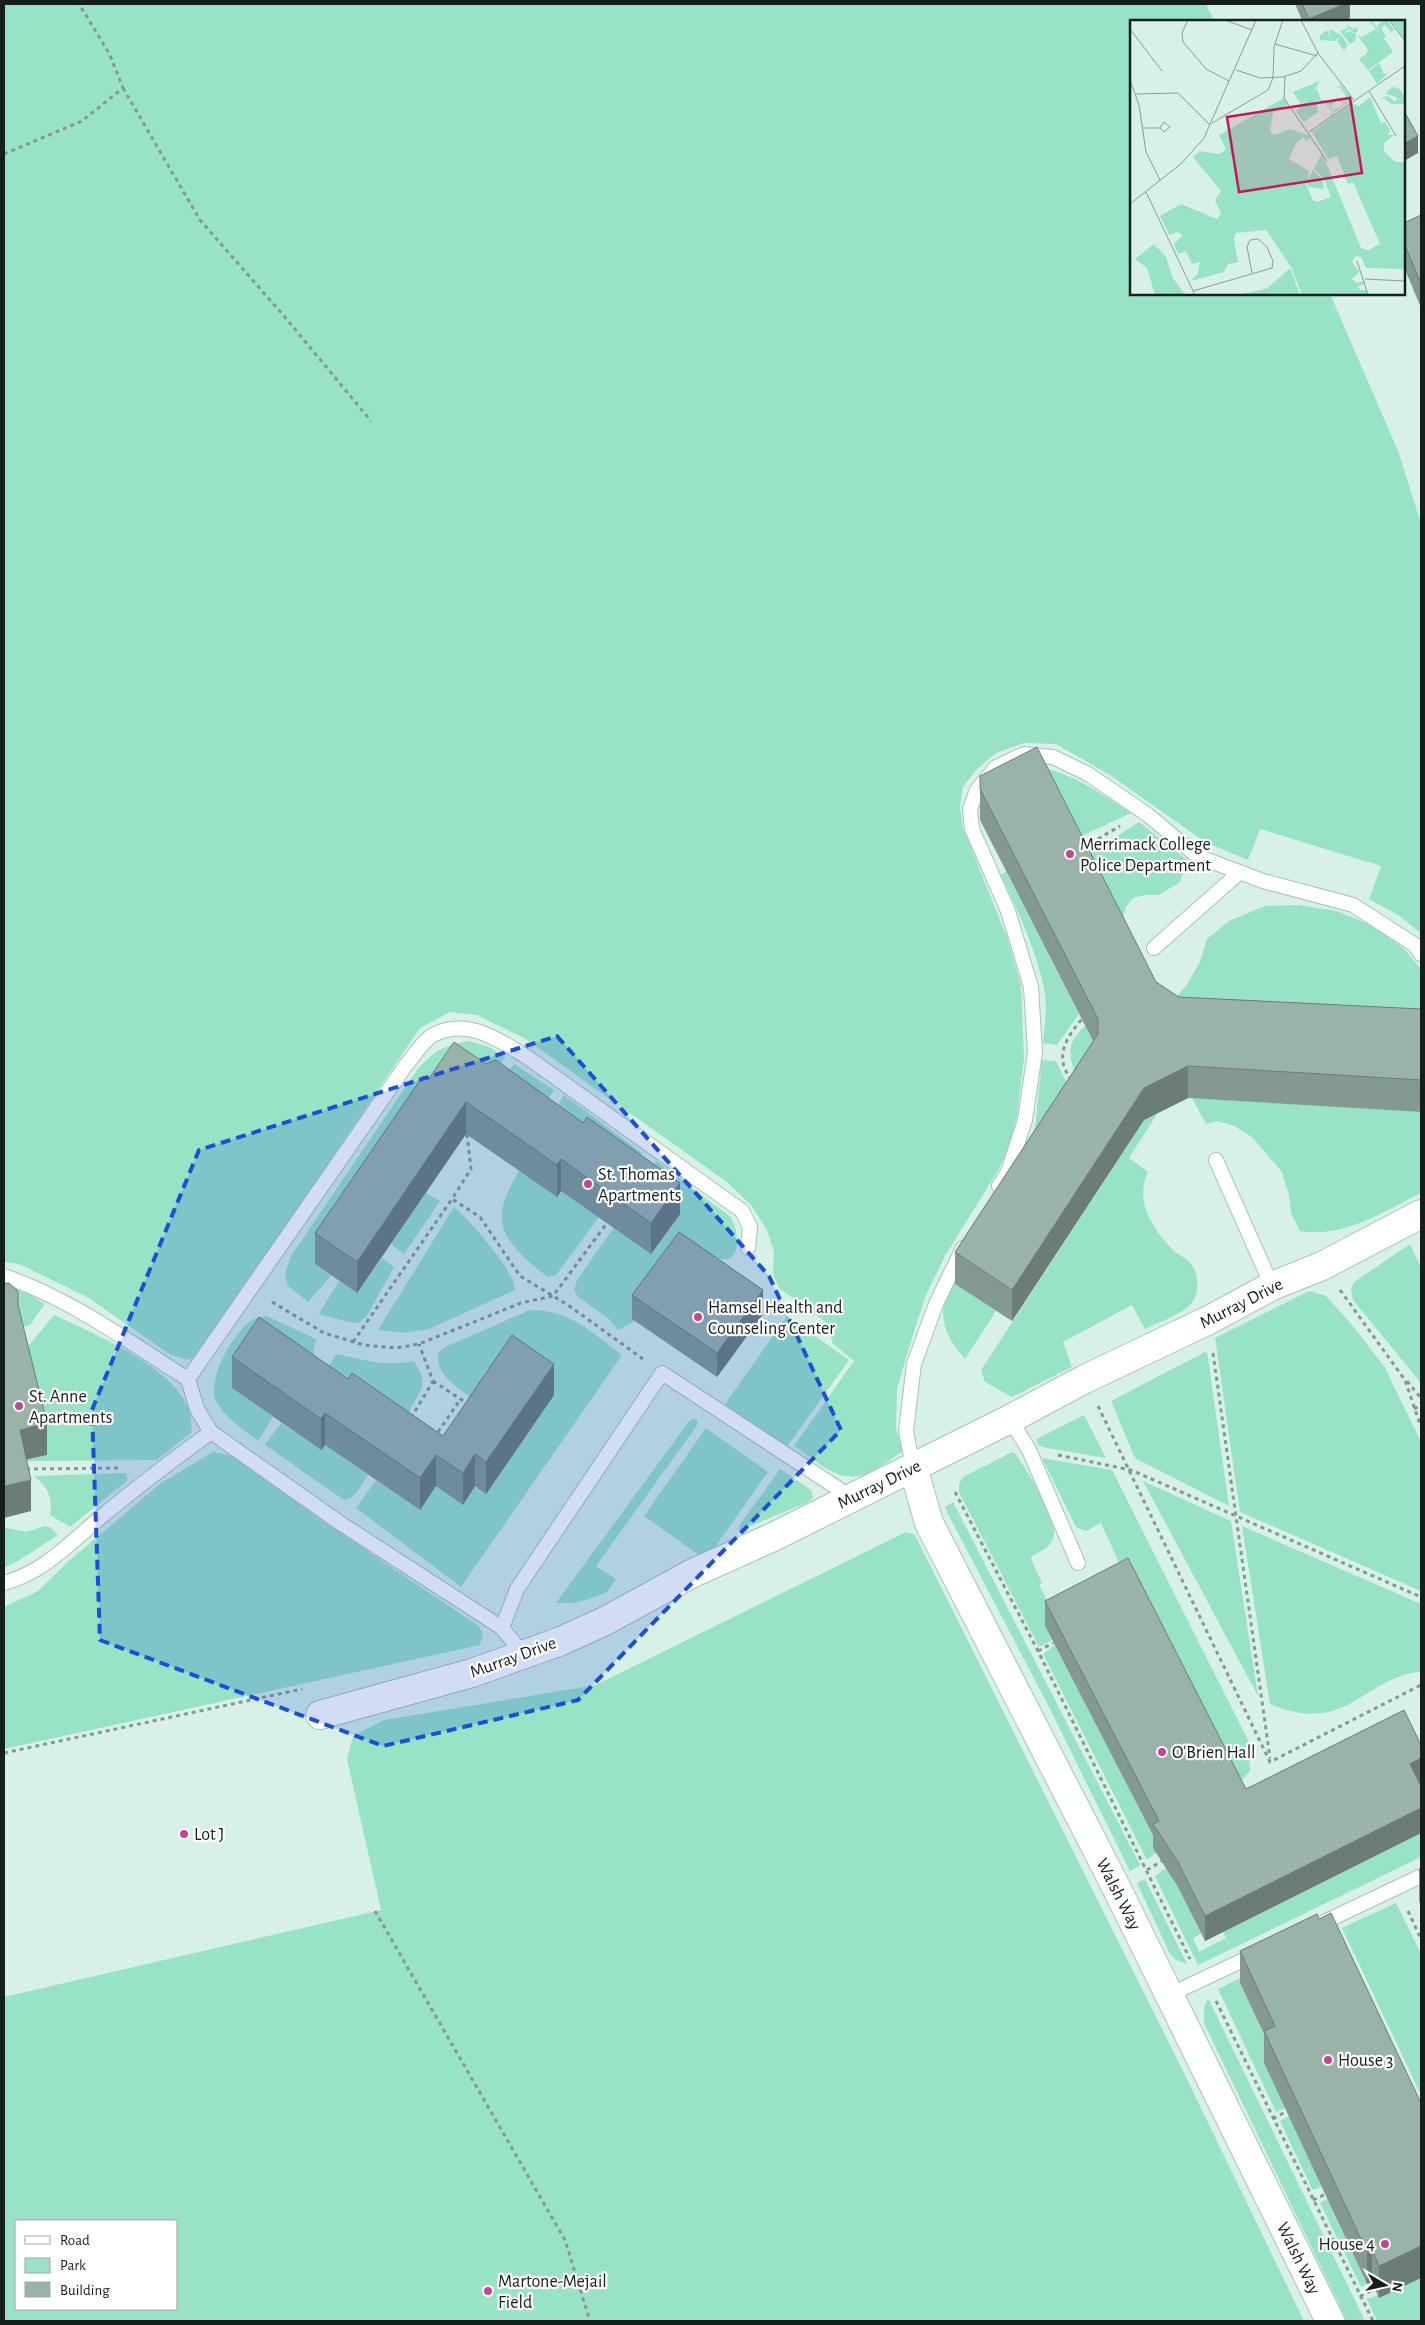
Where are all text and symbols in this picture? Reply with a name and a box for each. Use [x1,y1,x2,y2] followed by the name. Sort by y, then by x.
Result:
[1130,20,1405,295] inset map
[1080,836,1211,875] place label: Merrimack College Police Department
[1064,848,1076,860] marker: Merrimack College Police Department
[598,1166,681,1205] place label: St. Thomas Apartments
[582,1178,594,1190] marker: St. Thomas Apartments
[1197,1275,1286,1332] street label: Murray Drive
[708,1299,843,1338] place label: Hamsel Health and Counseling Center
[692,1311,704,1323] marker: Hamsel Health and Counseling Center
[29,1388,112,1427] place label: St. Anne Apartments
[13,1400,25,1412] marker: St. Anne Apartments
[835,1457,924,1513] street label: Murray Drive
[468,1634,559,1682] street label: Murray Drive
[1172,1744,1256,1762] place label: O'Brien Hall
[1156,1746,1168,1758] marker: O'Brien Hall
[194,1826,224,1844] place label: Lot J
[178,1828,190,1840] marker: Lot J
[1092,1856,1144,1933] street label: Walsh Way
[1338,2052,1393,2070] place label: House 3
[1322,2054,1334,2066] marker: House 3
[15,2220,178,2310] legend
[1273,2220,1323,2298] street label: Walsh Way
[60,2233,90,2248] text: Road
[1318,2236,1375,2254] place label: House 4
[1379,2238,1391,2250] marker: House 4
[60,2258,86,2273] text: Park
[1360,2260,1410,2310] north arrow
[498,2273,607,2312] place label: Martone-Mejail Field
[1389,2281,1405,2293] text: N
[60,2283,110,2298] text: Building
[482,2285,494,2297] marker: Martone-Mejail Field

